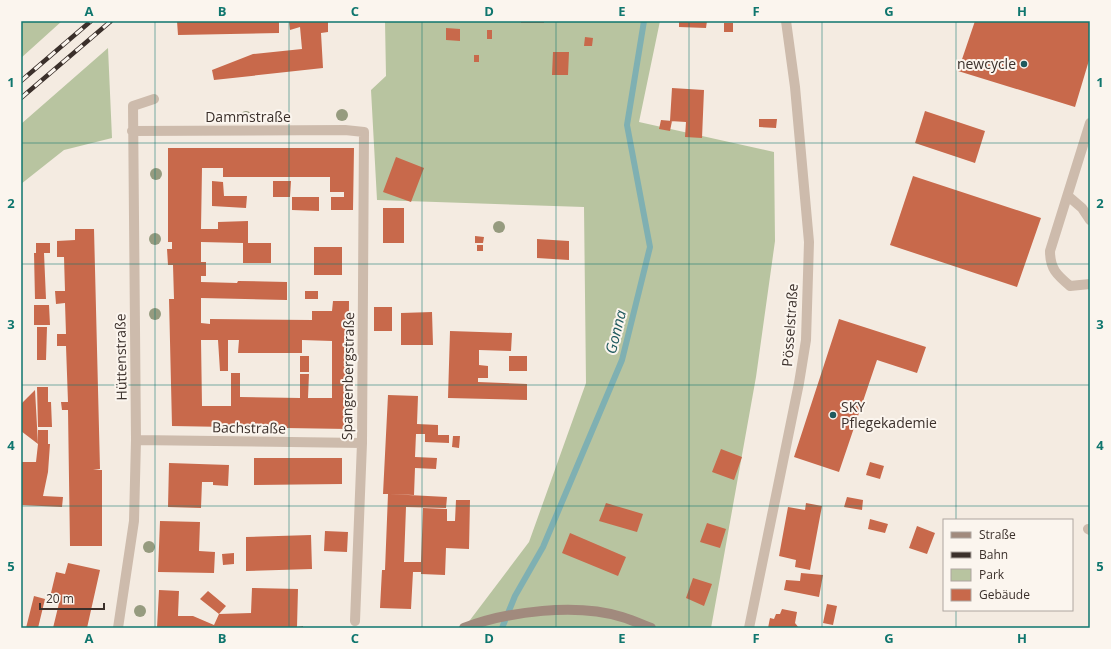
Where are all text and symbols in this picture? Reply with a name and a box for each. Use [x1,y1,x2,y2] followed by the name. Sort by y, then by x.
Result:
[85,2,94,20] text: A
[218,2,227,20] text: B
[351,2,359,20] text: C
[484,2,494,20] text: D
[618,2,626,20] text: E
[752,2,760,20] text: F
[884,2,894,20] text: G
[1017,2,1027,20] text: H
[957,54,1016,73] place label: newcycle
[1019,59,1029,69] marker: newcycle
[7,73,15,91] text: 1
[1096,73,1104,91] text: 1
[205,107,291,126] street label: Dammstraße
[7,194,15,212] text: 2
[1096,194,1104,212] text: 2
[777,283,802,367] street label: Pösselstraße
[600,307,630,356] water label: Gonna
[337,312,358,440] street label: Spangenbergstraße
[110,313,131,401] street label: Hüttenstraße
[7,315,15,333] text: 3
[1096,315,1104,333] text: 3
[841,397,937,432] place label: SKY Pflegekademie
[828,410,838,420] marker: SKY Pflegekademie
[212,417,286,438] street label: Bachstraße
[7,436,15,454] text: 4
[1096,436,1104,454] text: 4
[943,519,1073,611] legend
[979,526,1016,543] text: Straße
[979,546,1008,563] text: Bahn
[7,557,15,575] text: 5
[1096,557,1104,575] text: 5
[979,566,1005,583] text: Park
[40,585,104,611] scale bar
[979,586,1030,603] text: Gebäude
[46,590,74,607] text: 20 m
[85,629,94,647] text: A
[218,629,227,647] text: B
[351,629,359,647] text: C
[484,629,494,647] text: D
[618,629,626,647] text: E
[752,629,760,647] text: F
[884,629,894,647] text: G
[1017,629,1027,647] text: H

